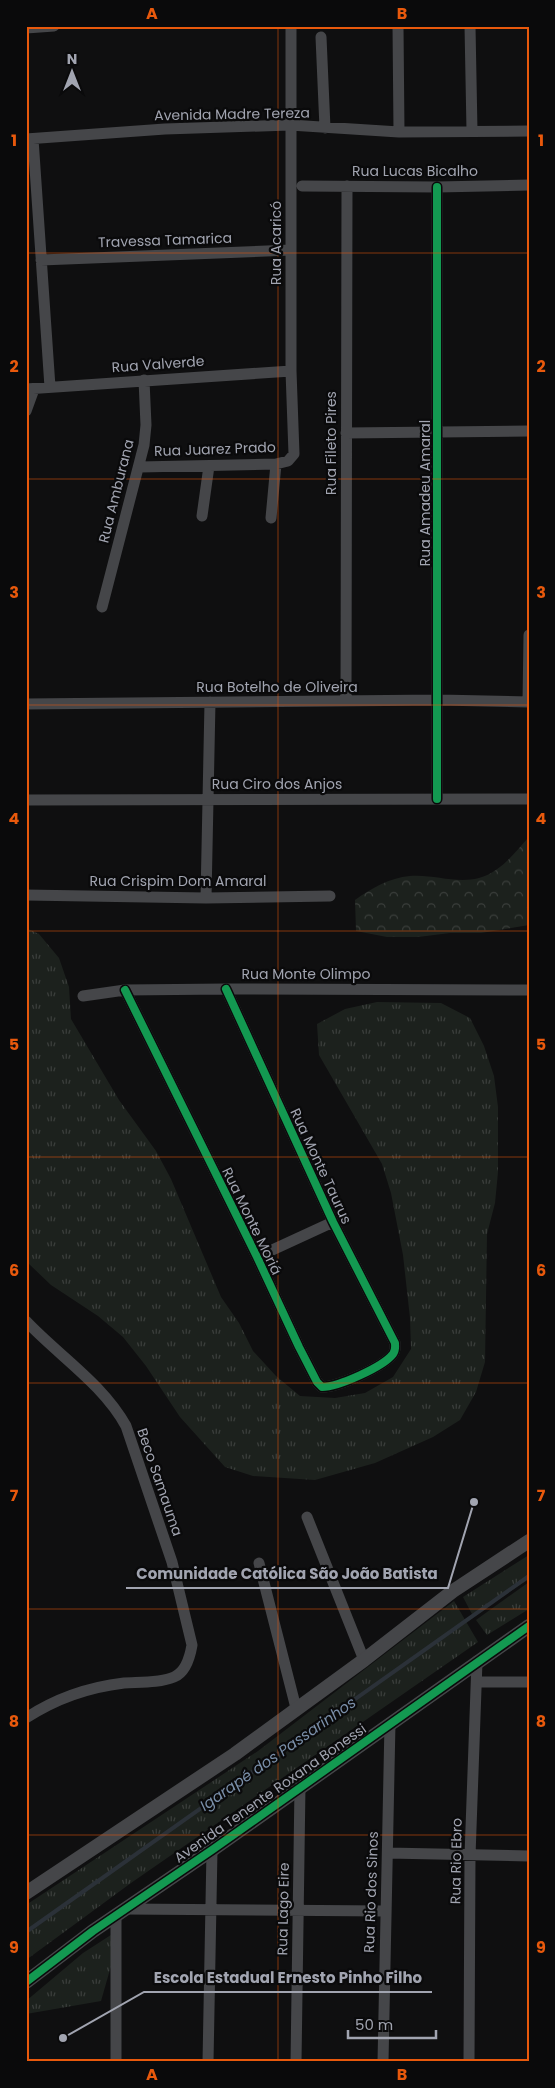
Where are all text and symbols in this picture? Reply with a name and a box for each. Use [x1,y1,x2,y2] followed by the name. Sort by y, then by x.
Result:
[146,2,158,25] text: A
[397,2,407,25] text: B
[48,48,98,98] north arrow
[67,49,77,69] text: N
[154,103,310,125] street label: Avenida Madre Tereza
[11,129,17,152] text: 1
[538,129,544,152] text: 1
[352,161,478,181] street label: Rua Lucas Bicalho
[266,201,286,285] street label: Rua Acaricó
[98,228,232,252] street label: Travessa Tamarica
[111,351,205,377] street label: Rua Valverde
[9,355,19,378] text: 2
[536,355,546,378] text: 2
[321,391,341,495] street label: Rua Fileto Pires
[415,420,435,566] street label: Rua Amadeu Amaral
[93,437,139,545] street label: Rua Amburana
[154,437,276,461] street label: Rua Juarez Prado
[9,581,19,604] text: 3
[536,581,546,604] text: 3
[196,677,358,697] street label: Rua Botelho de Oliveira
[212,774,342,794] street label: Rua Ciro dos Anjos
[9,807,20,830] text: 4
[536,807,547,830] text: 4
[90,871,267,891] street label: Rua Crispim Dom Amaral
[242,964,370,984] street label: Rua Monte Olimpo
[9,1033,19,1056] text: 5
[536,1033,546,1056] text: 5
[285,1105,357,1227] street label: Rua Monte Taurus
[217,1164,287,1278] street label: Rua Monte Moriá
[9,1259,19,1282] text: 6
[536,1259,546,1282] text: 6
[132,1425,188,1539] street label: Beco Samauma
[10,1484,19,1507] text: 7
[537,1484,546,1507] text: 7
[126,1558,448,1588] callout: Comunidade Católica São João Batista
[136,1563,438,1584] text: Comunidade Católica São João Batista
[195,1691,360,1816] water label: Igarapé dos Passarinhos
[9,1710,19,1733] text: 8
[536,1710,546,1733] text: 8
[170,1719,370,1867] street label: Avenida Tenente Roxana Bonessi
[445,1818,467,1904] street label: Rua Rio Ebro
[359,1831,383,1953] street label: Rua Rio dos Sinos
[272,1862,294,1956] street label: Rua Lago Eire
[9,1936,19,1959] text: 9
[536,1936,546,1959] text: 9
[144,1962,432,1992] callout: Escola Estadual Ernesto Pinho Filho
[154,1967,423,1988] text: Escola Estadual Ernesto Pinho Filho
[348,2008,435,2040] scale bar
[355,2014,393,2035] text: 50 m
[146,2063,158,2086] text: A
[397,2063,407,2086] text: B

